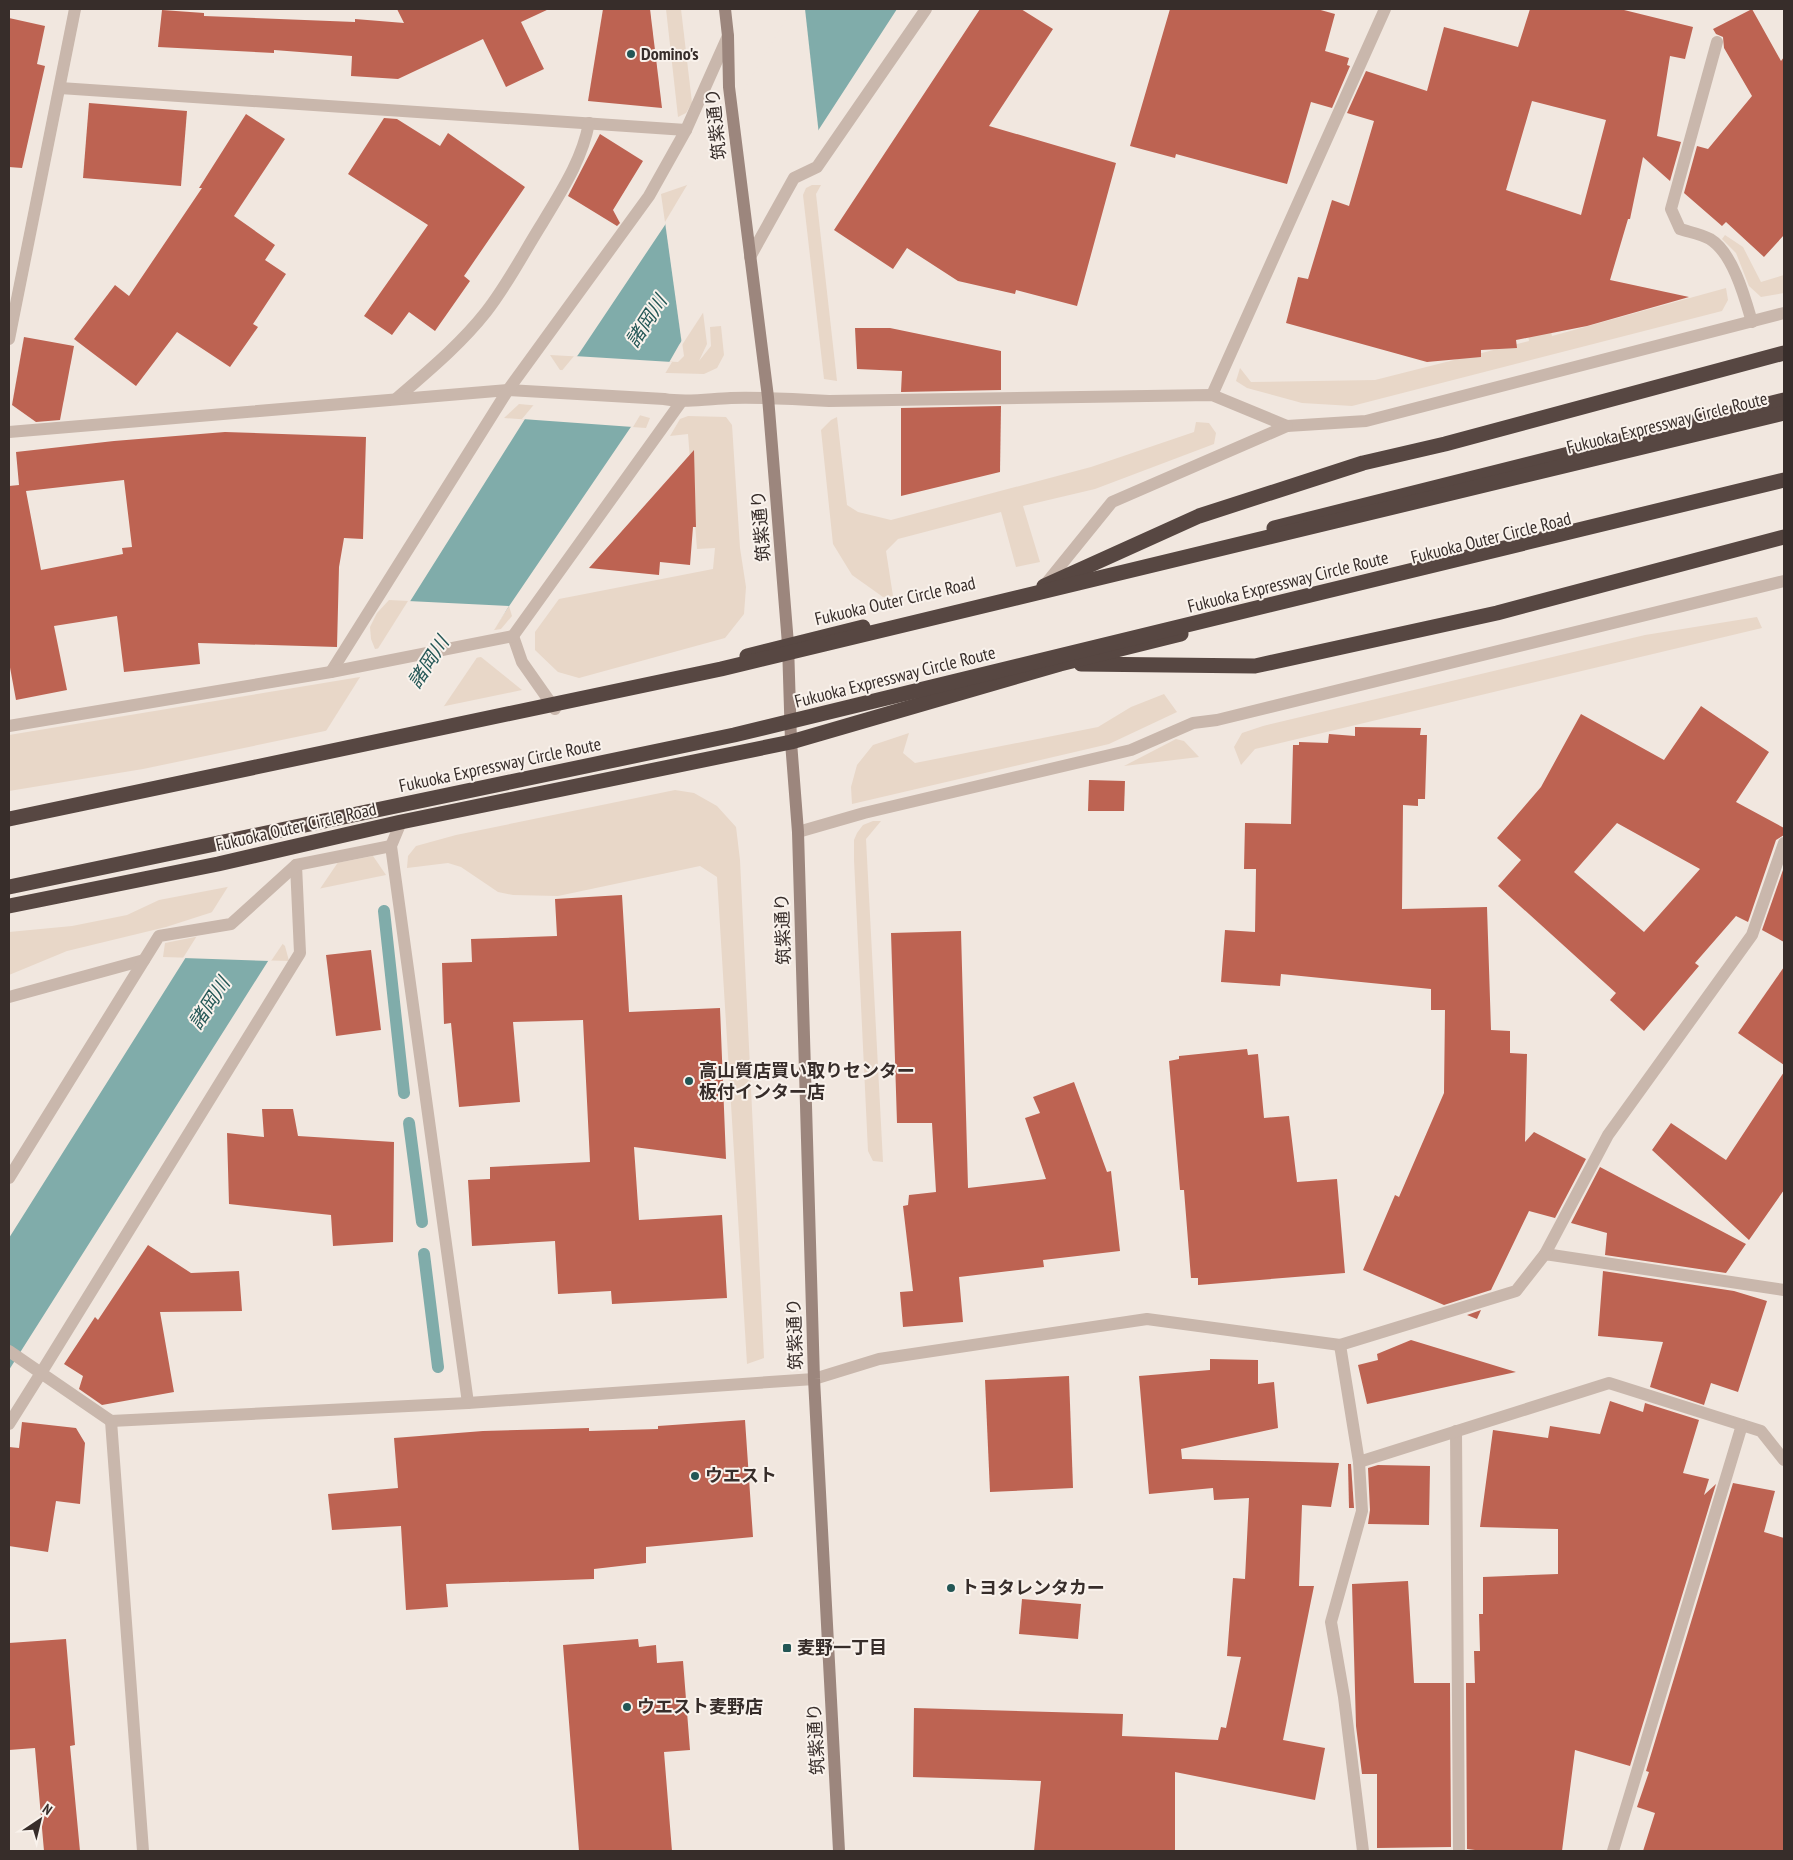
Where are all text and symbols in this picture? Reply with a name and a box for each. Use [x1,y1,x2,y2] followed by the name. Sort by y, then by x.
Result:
[641,42,699,65] place label: Domino's
[625,48,637,60] marker: Domino's
[700,87,731,161] street label: 筑紫通り
[620,289,673,351] water label: 諸岡川
[1564,386,1770,459] street label: Fukuoka Expressway Circle Route
[746,489,775,563] street label: 筑紫通り
[1408,506,1573,569] street label: Fukuoka Outer Circle Road
[1185,545,1391,618] street label: Fukuoka Expressway Circle Route
[812,571,977,630] street label: Fukuoka Outer Circle Road
[402,630,455,692] water label: 諸岡川
[792,640,998,713] street label: Fukuoka Expressway Circle Route
[397,732,603,797] street label: Fukuoka Expressway Circle Route
[213,797,378,856] street label: Fukuoka Outer Circle Road
[770,893,795,965] street label: 筑紫通り
[183,971,236,1033] water label: 諸岡川
[699,1059,915,1103] place label: 高山質店買い取りセンター 板付インター店
[683,1075,695,1087] marker: 高山質店買い取りセンター 板付インター店
[782,1298,807,1370] street label: 筑紫通り
[705,1464,777,1487] place label: ウエスト
[689,1470,701,1482] marker: ウエスト
[961,1576,1105,1599] place label: トヨタレンタカー
[945,1582,957,1594] marker: トヨタレンタカー
[797,1636,887,1659] place label: 麦野一丁目
[781,1642,793,1654] marker: 麦野一丁目
[637,1695,763,1718] place label: ウエスト麦野店
[621,1701,633,1713] marker: ウエスト麦野店
[802,1702,829,1776] street label: 筑紫通り
[15,1795,65,1845] north arrow
[39,1800,56,1819] text: N

